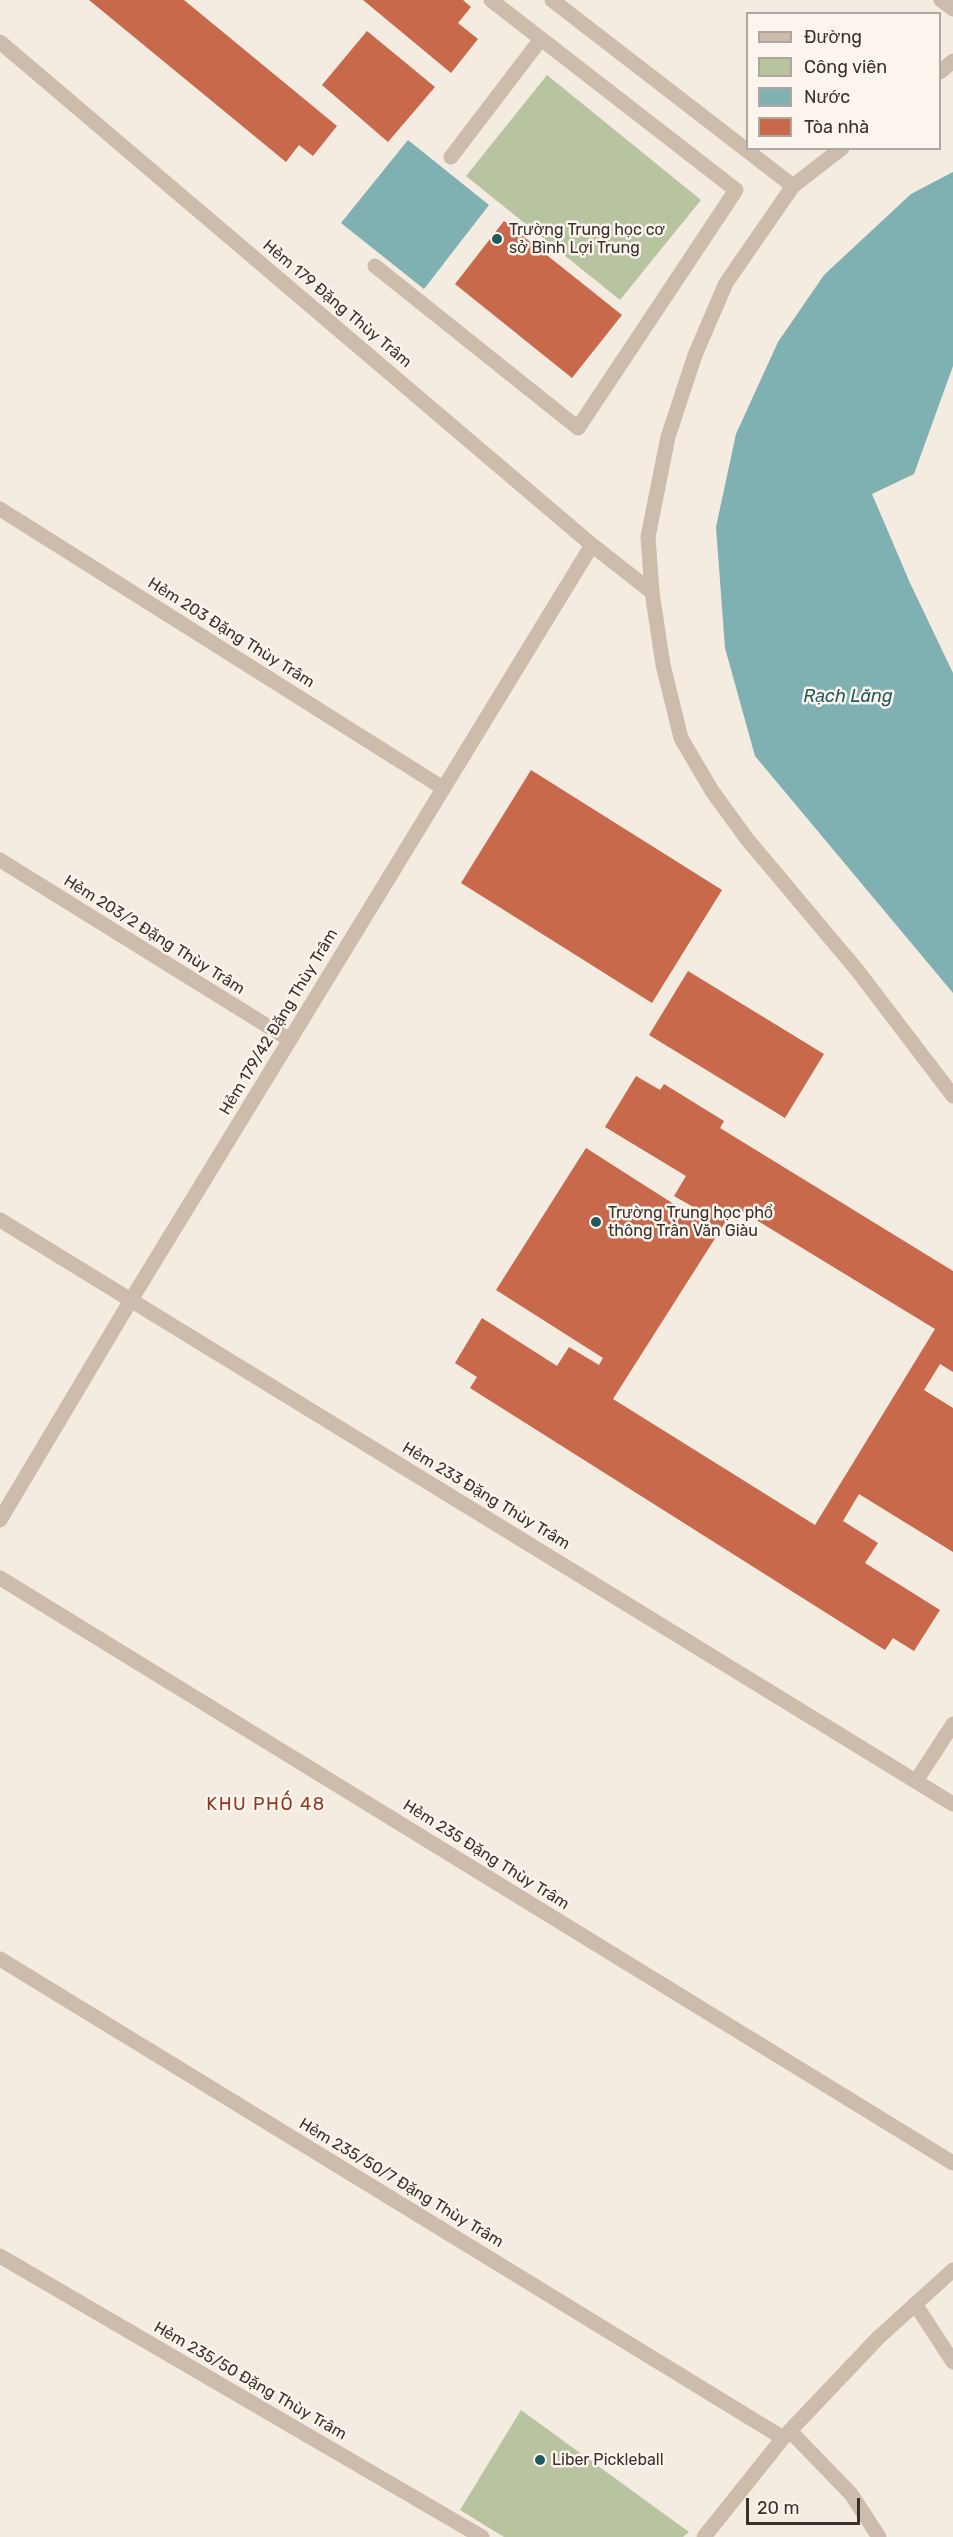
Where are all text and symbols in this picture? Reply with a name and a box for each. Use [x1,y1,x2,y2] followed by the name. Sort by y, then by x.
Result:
[746,12,941,150] legend
[804,26,862,48] text: Đường
[804,56,887,78] text: Công viên
[804,86,850,108] text: Nước
[804,116,869,138] text: Tòa nhà
[509,220,665,258] place label: Trường Trung học cơ sở Bình Lợi Trung
[490,232,504,246] marker: Trường Trung học cơ sở Bình Lợi Trung
[259,236,415,372] street label: Hẻm 179 Đặng Thùy Trâm
[144,574,318,692] street label: Hẻm 203 Đặng Thùy Trâm
[803,686,893,708] water label: Rạch Lăng
[60,871,248,999] street label: Hẻm 203/2 Đặng Thùy Trâm
[216,926,342,1118] street label: Hẻm 179/42 Đặng Thùy Trâm
[608,1203,773,1241] place label: Trường Trung học phổ thông Trần Văn Giàu
[589,1215,603,1229] marker: Trường Trung học phổ thông Trần Văn Giàu
[399,1438,573,1554] street label: Hẻm 233 Đặng Thùy Trâm
[206,1794,326,1816] district label: KHU PHỐ 48
[399,1796,573,1914] street label: Hẻm 235 Đặng Thùy Trâm
[295,2114,507,2252] street label: Hẻm 235/50/7 Đặng Thùy Trâm
[150,2318,350,2444] street label: Hẻm 235/50 Đặng Thùy Trâm
[552,2450,664,2470] place label: Liber Pickleball
[533,2453,547,2467] marker: Liber Pickleball
[749,2486,863,2524] scale bar
[757,2497,799,2519] text: 20 m

